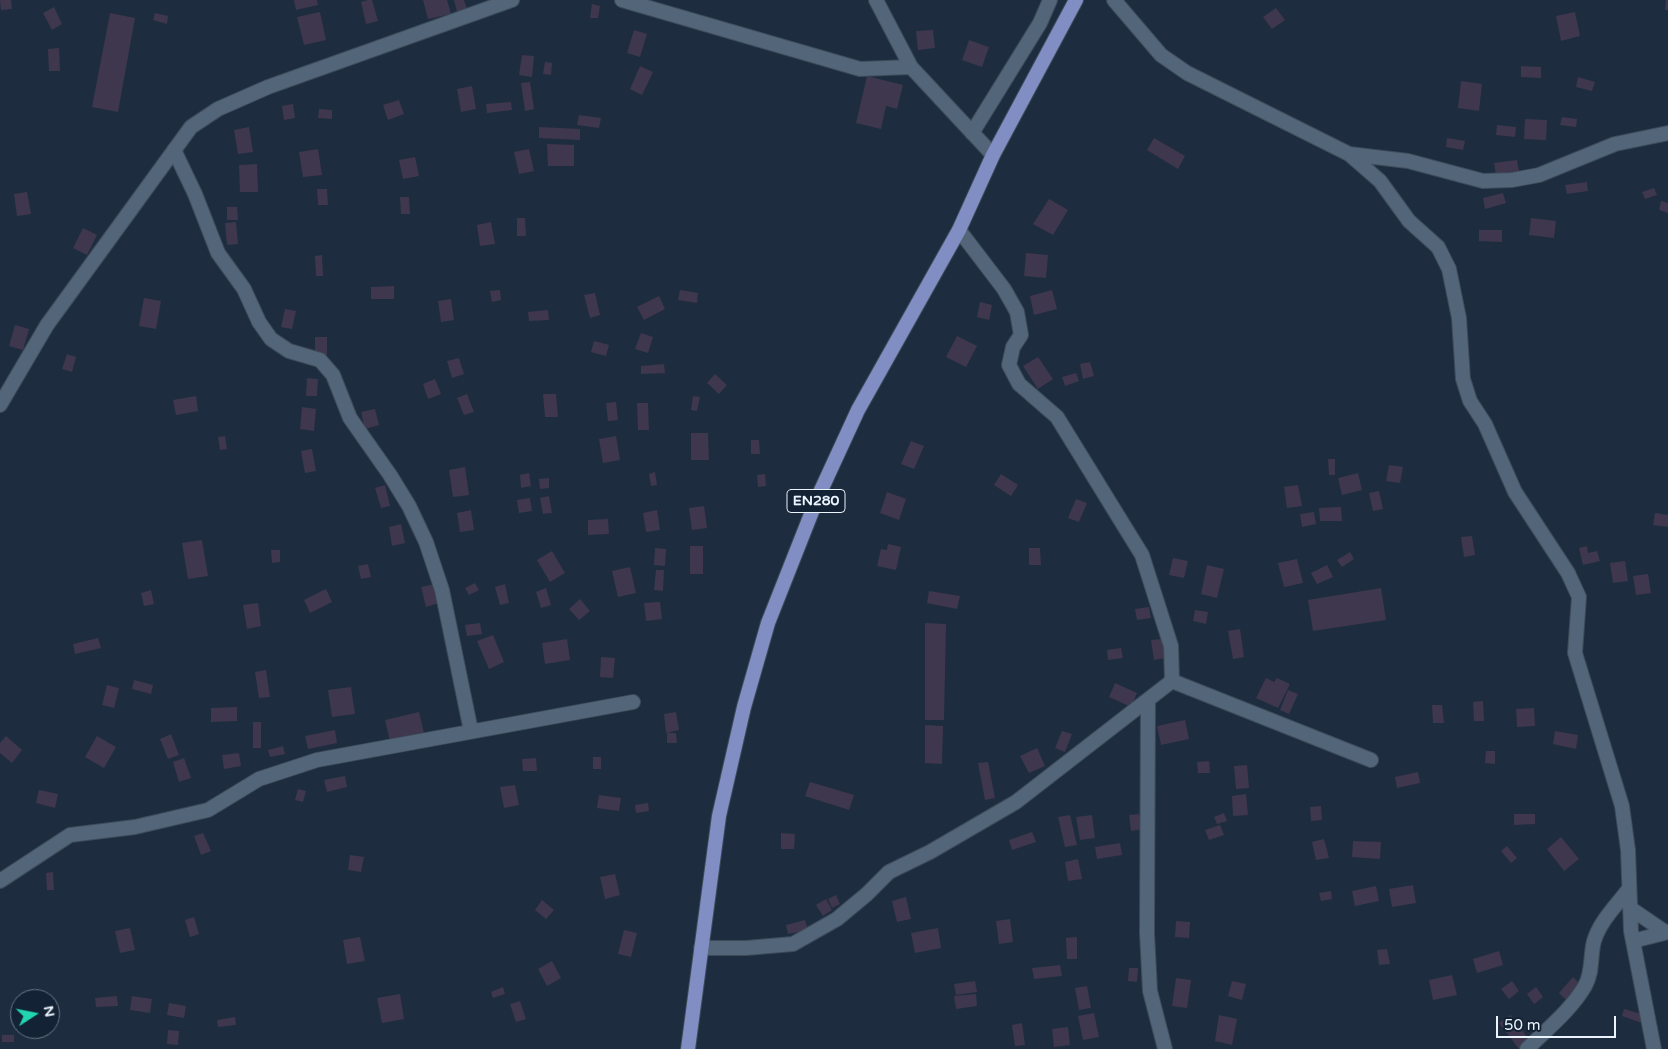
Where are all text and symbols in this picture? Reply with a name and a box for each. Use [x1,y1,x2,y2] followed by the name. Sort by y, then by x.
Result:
[787,490,845,512] road number: EN280
[10,989,60,1039] north arrow
[40,1004,59,1018] text: N
[1498,1006,1618,1038] scale bar
[1504,1016,1541,1034] text: 50 m

